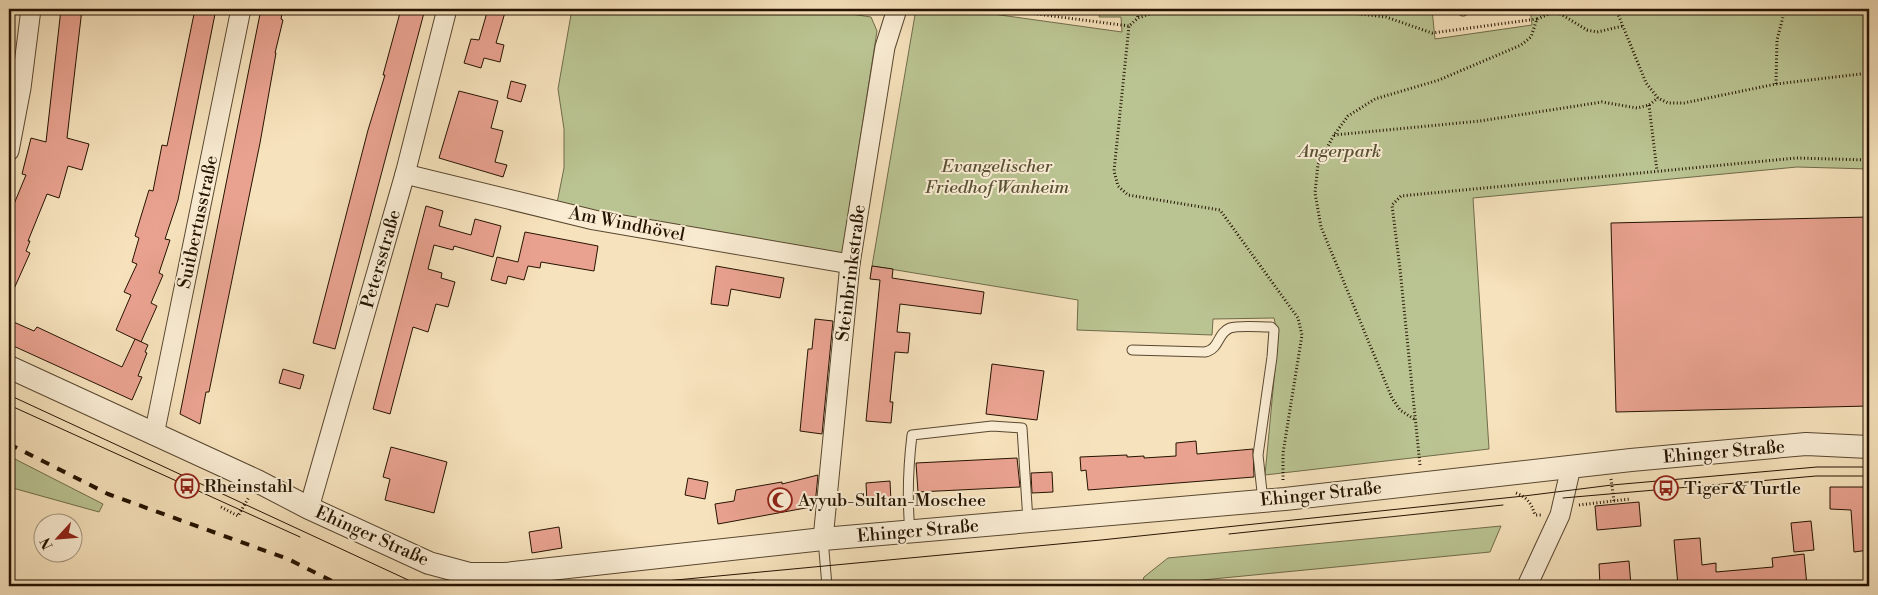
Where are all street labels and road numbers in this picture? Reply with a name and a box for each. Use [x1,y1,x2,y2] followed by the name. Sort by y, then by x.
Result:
[173,153,223,291] street label: Suitbertusstraße
[566,201,688,247] street label: Am Windhövel
[831,203,871,343] street label: Steinbrinkstraße
[356,207,406,311] street label: Petersstraße
[1662,435,1786,469] street label: Ehinger Straße
[1259,476,1383,512] street label: Ehinger Straße
[311,501,433,571] street label: Ehinger Straße
[856,514,980,548] street label: Ehinger Straße

